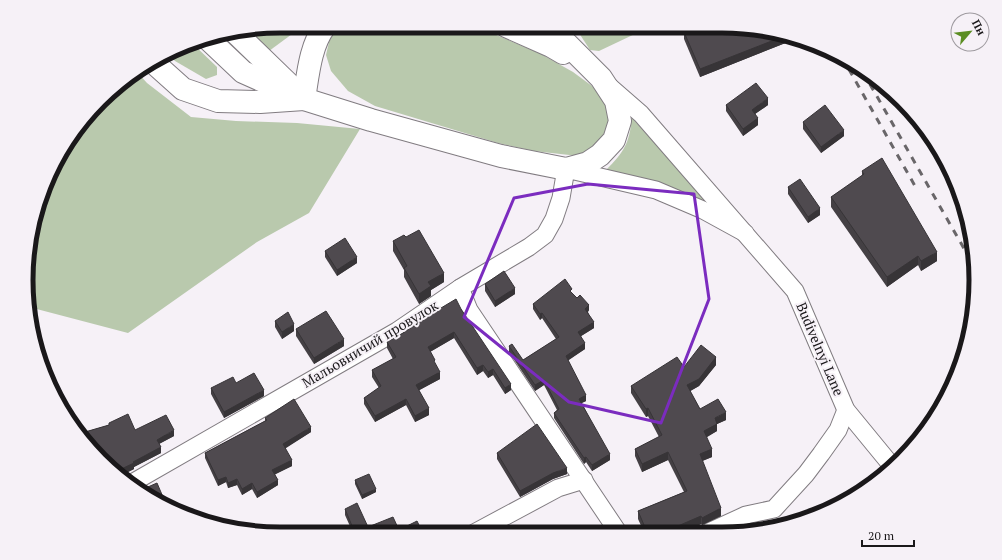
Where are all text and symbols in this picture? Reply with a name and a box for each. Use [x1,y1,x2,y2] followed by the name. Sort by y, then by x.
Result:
[950,12,990,52] north arrow
[969,17,989,38] text: Пн
[298,295,442,392] street label: Мальовничий провулок
[792,299,849,398] street label: Budivelnyi Lane
[862,522,914,548] scale bar
[868,528,895,543] text: 20 m

